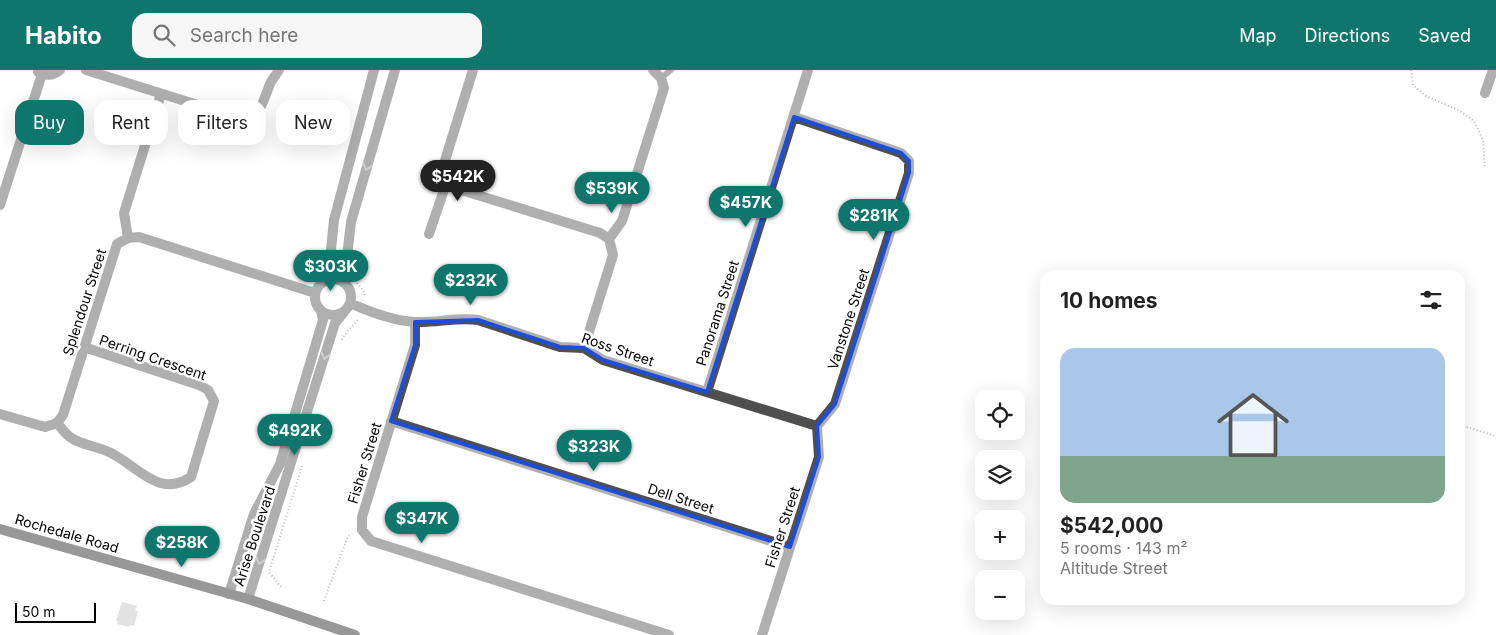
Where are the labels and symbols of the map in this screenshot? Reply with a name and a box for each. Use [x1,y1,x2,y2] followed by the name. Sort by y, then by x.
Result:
[423,160,493,202] pin: $542K
[362,163,372,171] one-way arrow
[577,172,647,214] pin: $539K
[711,186,781,228] pin: $457K
[839,198,909,241] pin: $281K
[59,246,109,358] street label: Splendour Street
[296,250,366,292] pin: $303K
[692,258,742,368] street label: Panorama Street
[436,264,506,306] pin: $232K
[824,266,872,372] street label: Vanstone Street
[580,329,657,369] street label: Ross Street
[97,331,209,383] street label: Perring Crescent
[321,351,331,360] one-way arrow
[260,414,330,456] pin: $492K
[344,420,385,506] street label: Fisher Street
[559,430,629,472] pin: $323K
[646,479,717,517] street label: Dell Street
[230,484,278,588] street label: Arise Boulevard
[761,484,803,570] street label: Fisher Street
[387,502,457,544] pin: $347K
[13,510,121,556] street label: Rochedale Road
[147,526,217,568] pin: $258K
[256,556,266,564] one-way arrow
[15,600,96,623] scale bar

